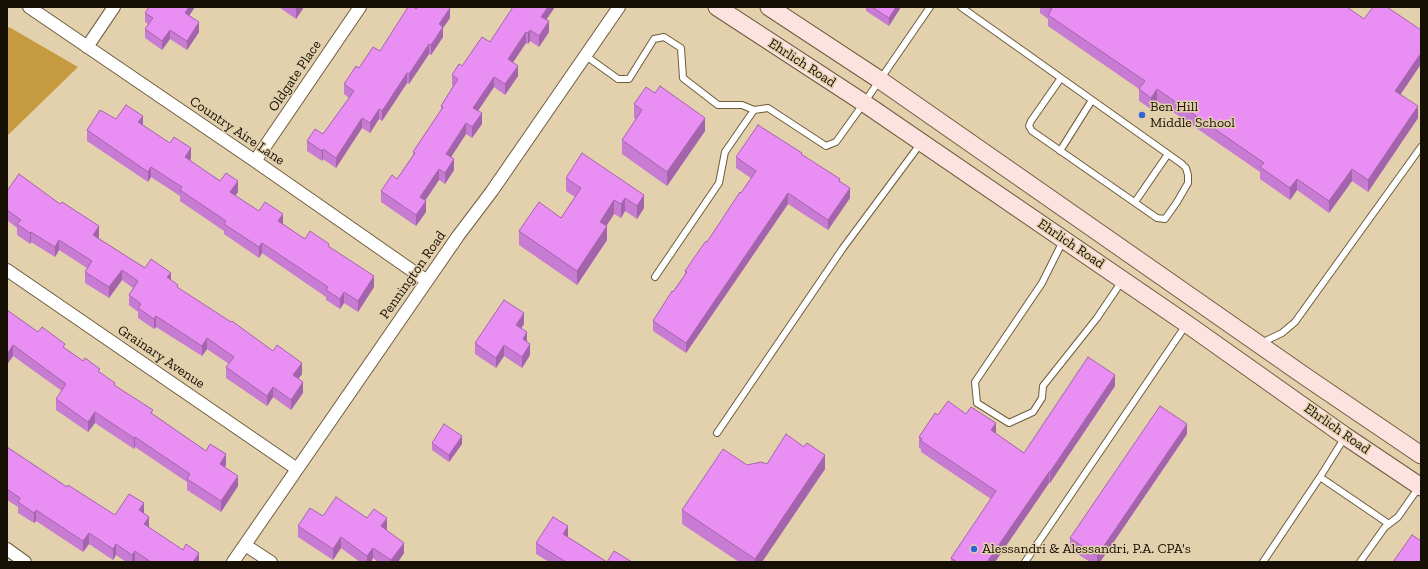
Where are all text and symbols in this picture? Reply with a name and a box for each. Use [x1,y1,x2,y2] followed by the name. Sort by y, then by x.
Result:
[765,35,839,91] street label: Ehrlich Road
[265,37,325,115] street label: Oldgate Place
[186,93,288,169] street label: Country Aire Lane
[1150,99,1235,132] place label: Ben Hill Middle School
[1137,110,1147,120] marker: Ben Hill Middle School
[1034,215,1108,273] street label: Ehrlich Road
[376,228,450,322] street label: Pennington Road
[114,322,208,392] street label: Grainary Avenue
[1301,400,1373,458] street label: Ehrlich Road
[982,541,1191,557] place label: Alessandri & Alessandri, P.A. CPA's
[969,544,979,554] marker: Alessandri & Alessandri, P.A. CPA's

